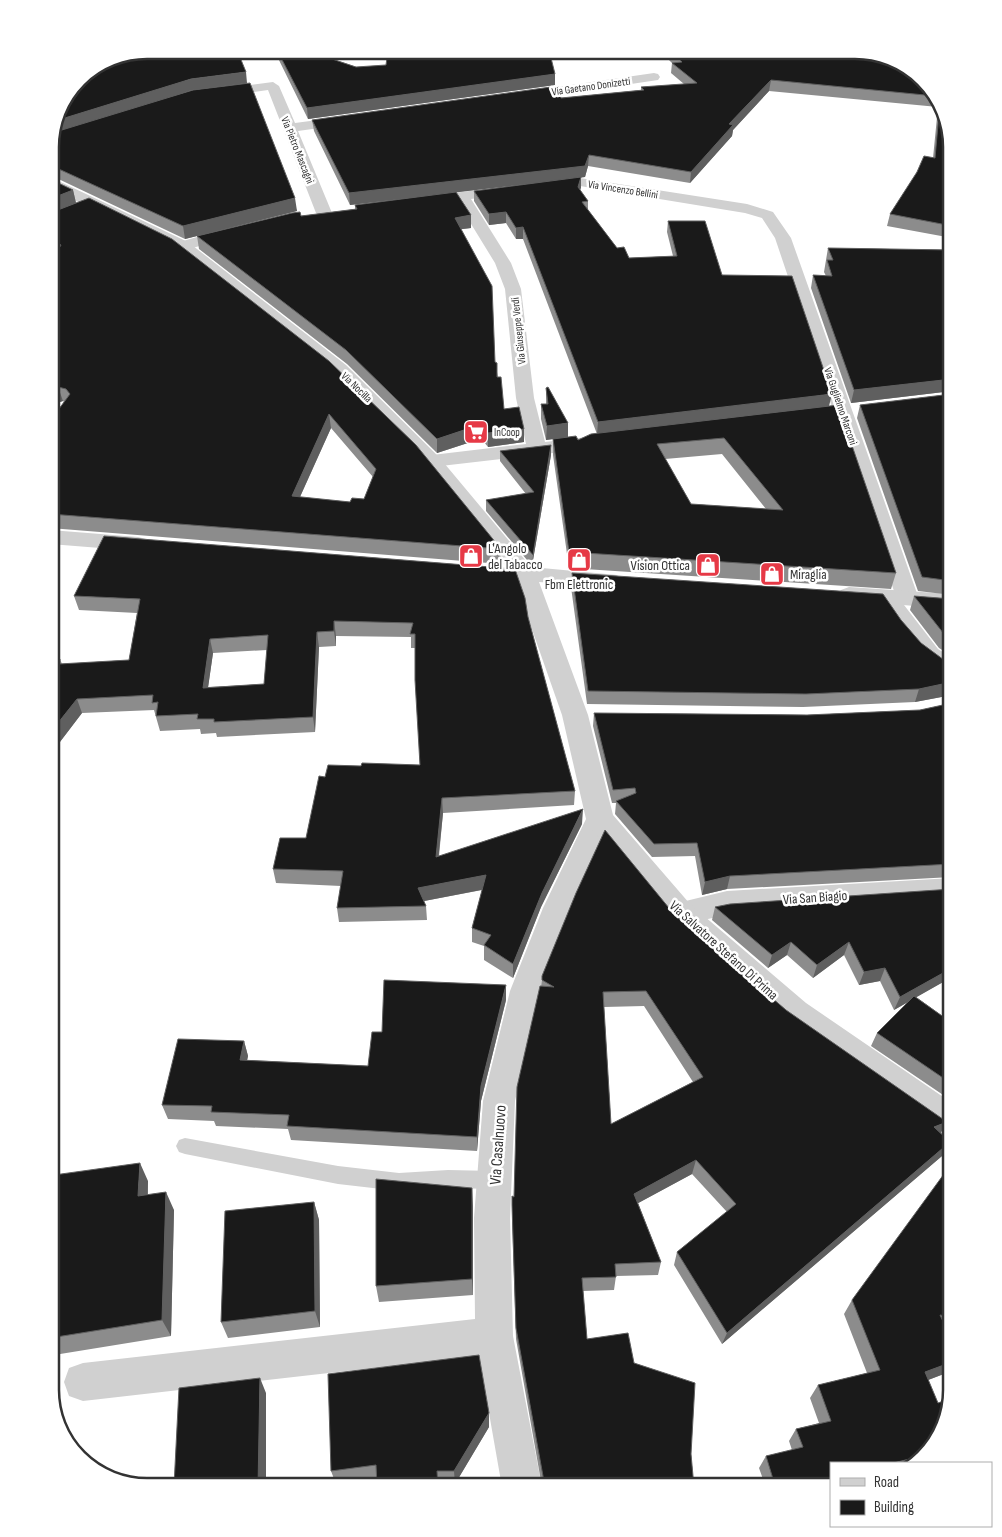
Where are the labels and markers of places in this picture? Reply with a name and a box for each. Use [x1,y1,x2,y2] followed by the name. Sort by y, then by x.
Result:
[463,419,489,445] supermarket icon: InCoop
[494,426,520,439] place label: InCoop
[488,540,543,573] place label: L'Angolo del Tabacco
[458,543,484,569] shop icon: L'Angolo del Tabacco
[566,547,592,573] shop icon: Fbm Elettronic
[695,552,721,578] shop icon: Vision Ottica
[631,557,690,574] place label: Vision Ottica
[759,561,785,587] shop icon: Miraglia
[790,566,827,583] place label: Miraglia
[545,576,613,593] place label: Fbm Elettronic

